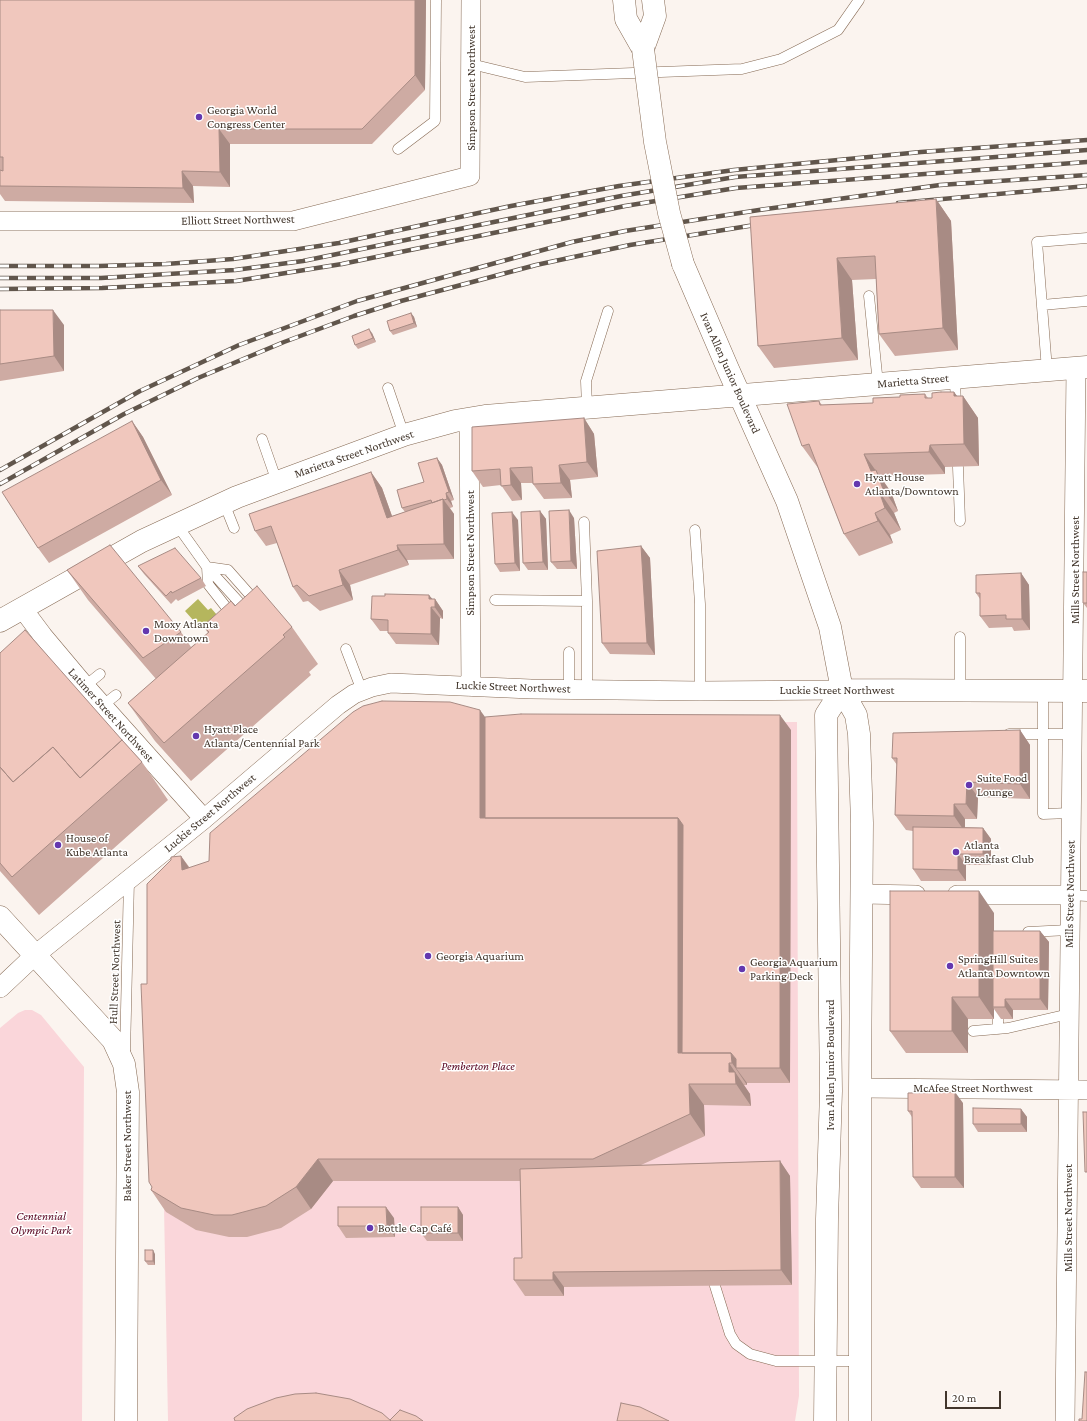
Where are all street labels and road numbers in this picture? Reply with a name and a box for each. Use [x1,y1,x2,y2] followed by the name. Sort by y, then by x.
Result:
[464,25,478,151] street label: Simpson Street Northwest
[181,212,295,228] street label: Elliott Street Northwest
[697,310,763,436] street label: Ivan Allen Junior Boulevard
[877,371,949,391] street label: Marietta Street
[292,427,416,481] street label: Marietta Street Northwest
[463,490,477,616] street label: Simpson Street Northwest
[1068,516,1082,624] street label: Mills Street Northwest
[65,665,157,765] street label: Latimer Street Northwest
[455,678,571,696] street label: Luckie Street Northwest
[779,683,895,697] street label: Luckie Street Northwest
[161,771,259,855] street label: Luckie Street Northwest
[1062,840,1078,948] street label: Mills Street Northwest
[106,920,124,1024] street label: Hull Street Northwest
[823,999,837,1131] street label: Ivan Allen Junior Boulevard
[913,1081,1033,1095] street label: McAfee Street Northwest
[120,1090,134,1202] street label: Baker Street Northwest
[1061,1164,1075,1272] street label: Mills Street Northwest

